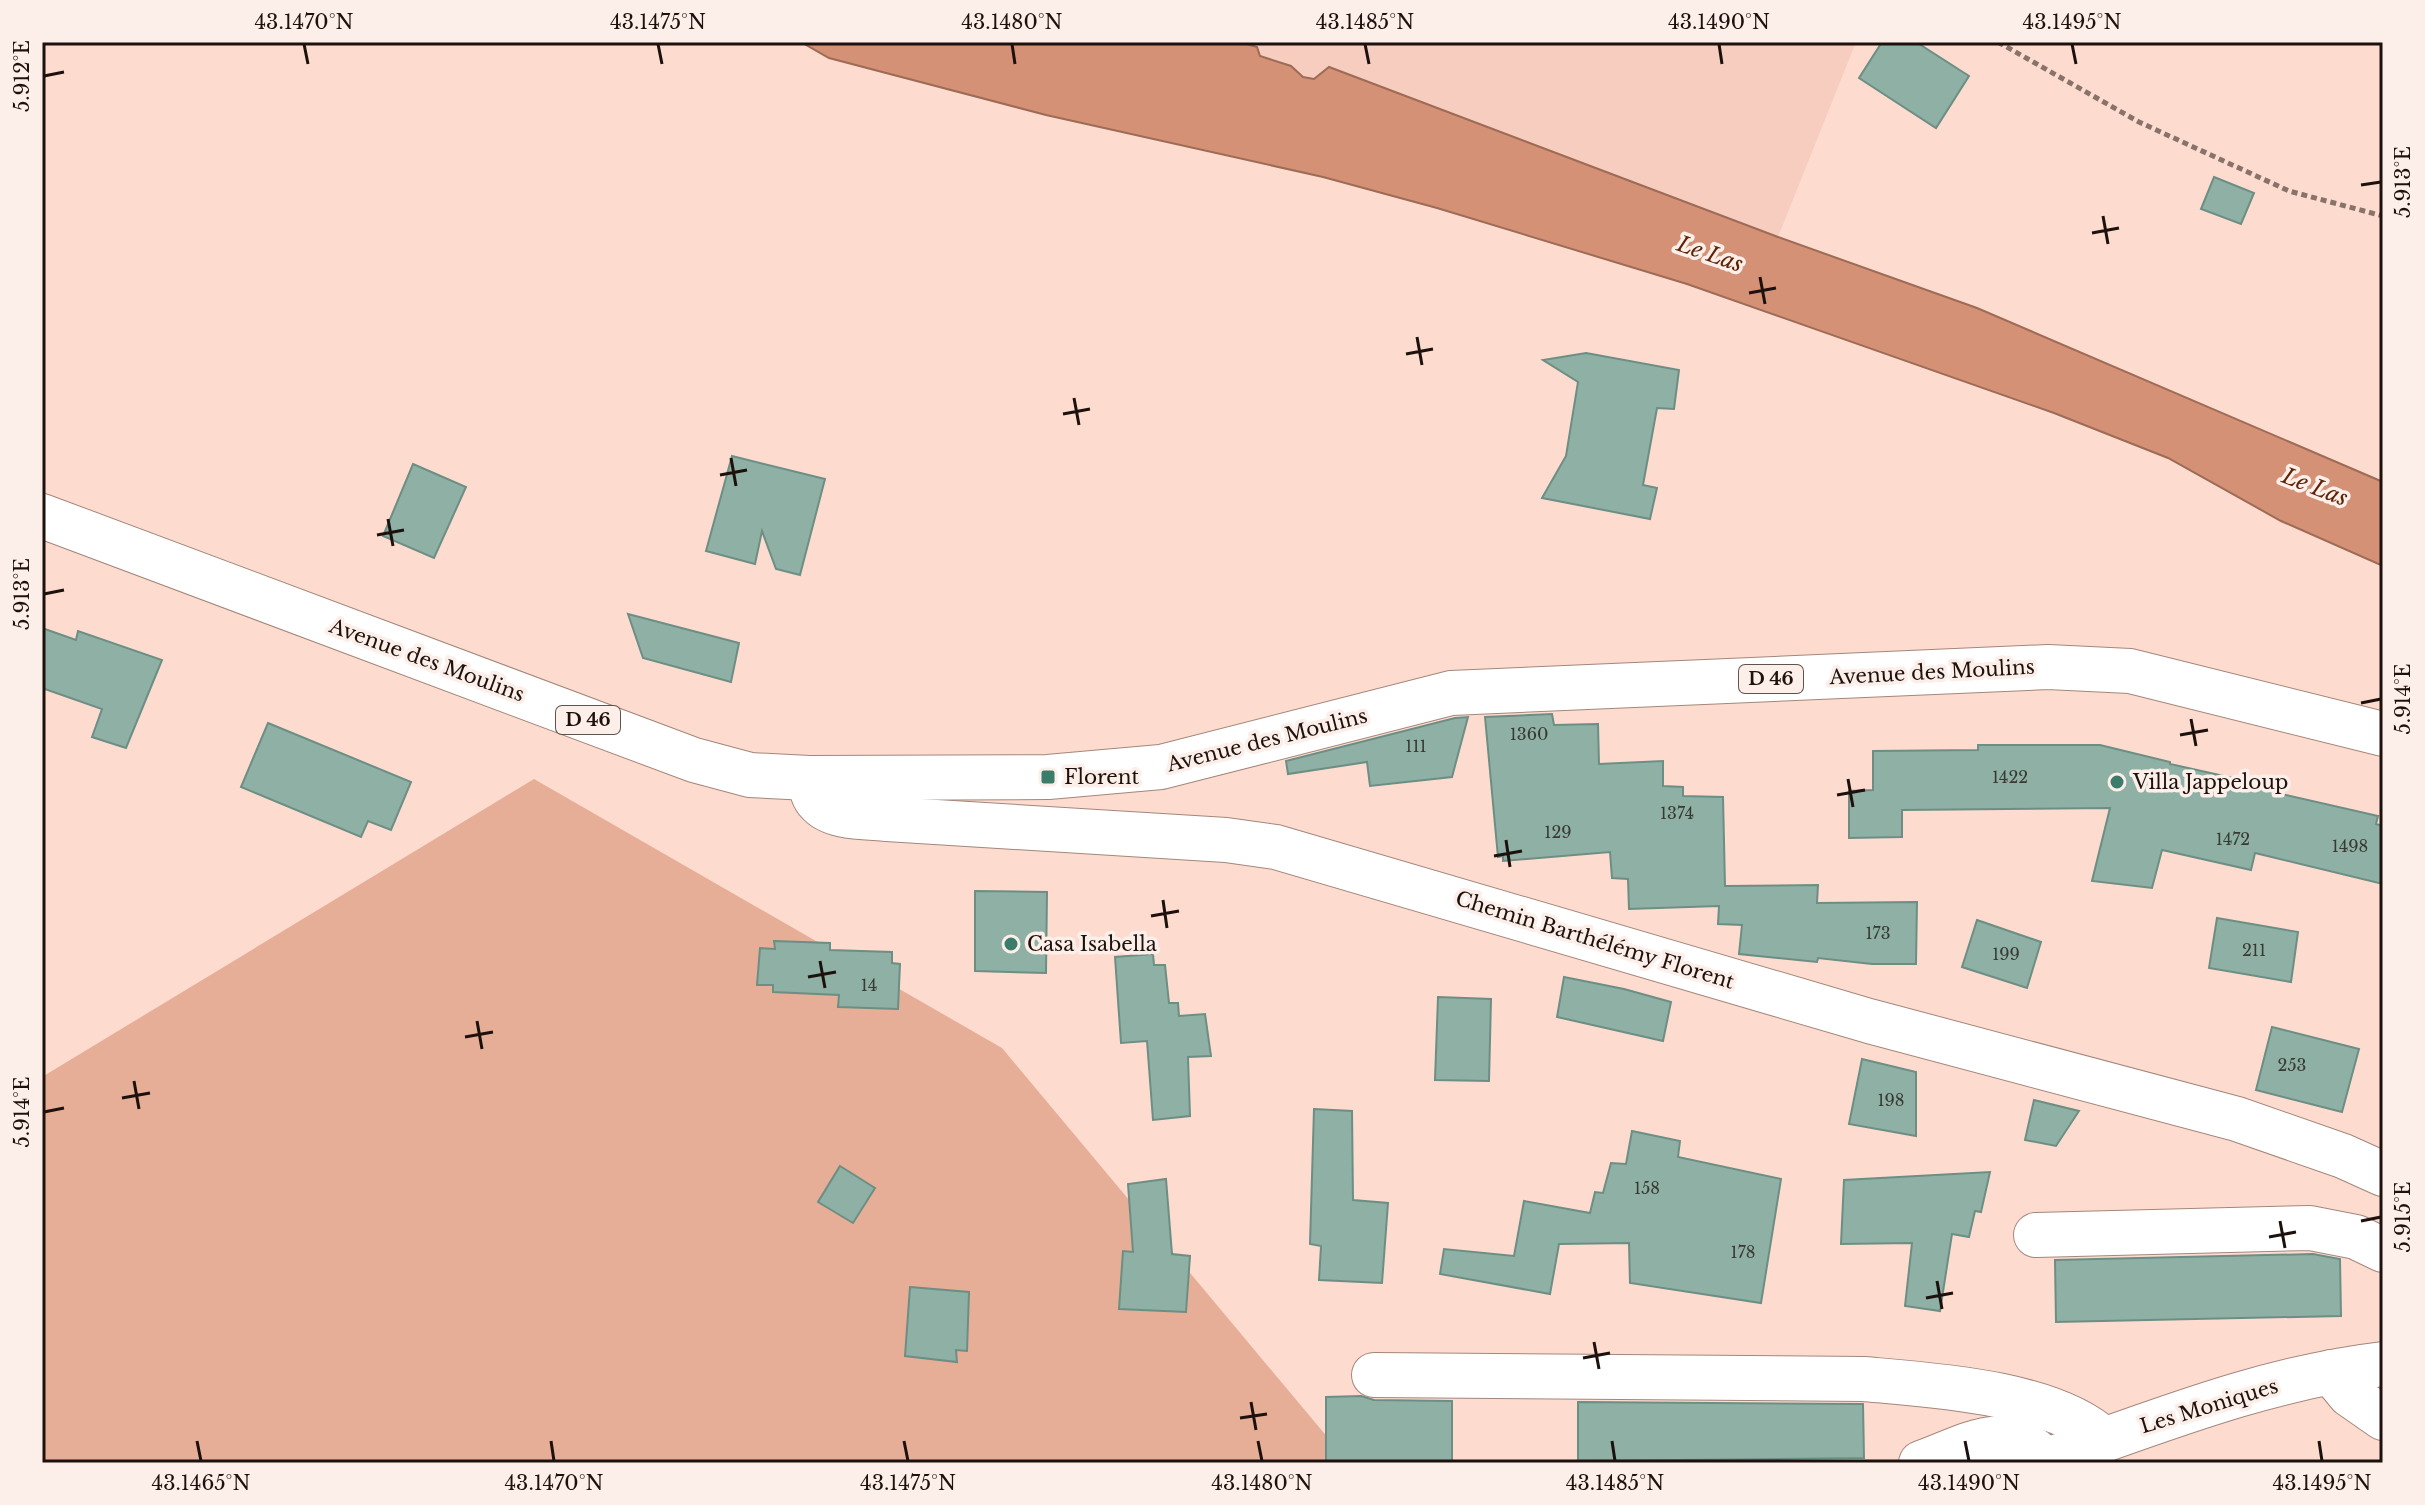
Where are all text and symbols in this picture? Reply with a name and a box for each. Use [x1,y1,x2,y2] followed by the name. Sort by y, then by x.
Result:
[254,10,354,34] text: 43.1470°N
[610,10,706,34] text: 43.1475°N
[961,10,1063,34] text: 43.1480°N
[1316,10,1414,34] text: 43.1485°N
[1668,10,1770,34] text: 43.1490°N
[2022,10,2122,34] text: 43.1495°N
[10,40,34,112] text: 5.912°E
[2391,146,2415,218] text: 5.913°E
[1673,230,1746,278] water label: Le Las
[2278,462,2352,512] water label: Le Las
[10,558,34,630] text: 5.913°E
[325,613,528,706] street label: Avenue des Moulins
[1828,655,2035,689] street label: Avenue des Moulins
[2391,663,2415,735] text: 5.914°E
[1739,665,1803,693] road number: D 46
[1163,703,1370,777] street label: Avenue des Moulins
[556,706,620,734] road number: D 46
[1510,724,1548,744] house number: 1360
[1405,736,1427,756] house number: 111
[1064,765,1140,789] place label: Florent
[1992,767,2028,787] house number: 1422
[1039,768,1057,786] marker: Florent
[2132,770,2288,794] place label: Villa Jappeloup
[2108,773,2126,791] marker: Villa Jappeloup
[1660,803,1694,823] house number: 1374
[1544,822,1572,842] house number: 129
[2216,829,2250,849] house number: 1472
[2332,836,2368,856] house number: 1498
[1453,886,1738,994] street label: Chemin Barthélémy Florent
[1865,923,1891,943] house number: 173
[1027,932,1158,956] place label: Casa Isabella
[1002,935,1020,953] marker: Casa Isabella
[2242,940,2266,960] house number: 211
[1992,944,2020,964] house number: 199
[861,975,877,995] house number: 14
[2278,1055,2306,1075] house number: 253
[10,1076,34,1148] text: 5.914°E
[1877,1090,1905,1110] house number: 198
[1634,1178,1660,1198] house number: 158
[2391,1181,2415,1253] text: 5.915°E
[1731,1242,1755,1262] house number: 178
[2137,1374,2281,1438] street label: Les Moniques
[151,1471,251,1495] text: 43.1465°N
[504,1471,604,1495] text: 43.1470°N
[860,1471,956,1495] text: 43.1475°N
[1211,1471,1313,1495] text: 43.1480°N
[1566,1471,1664,1495] text: 43.1485°N
[1918,1471,2020,1495] text: 43.1490°N
[2272,1471,2372,1495] text: 43.1495°N

